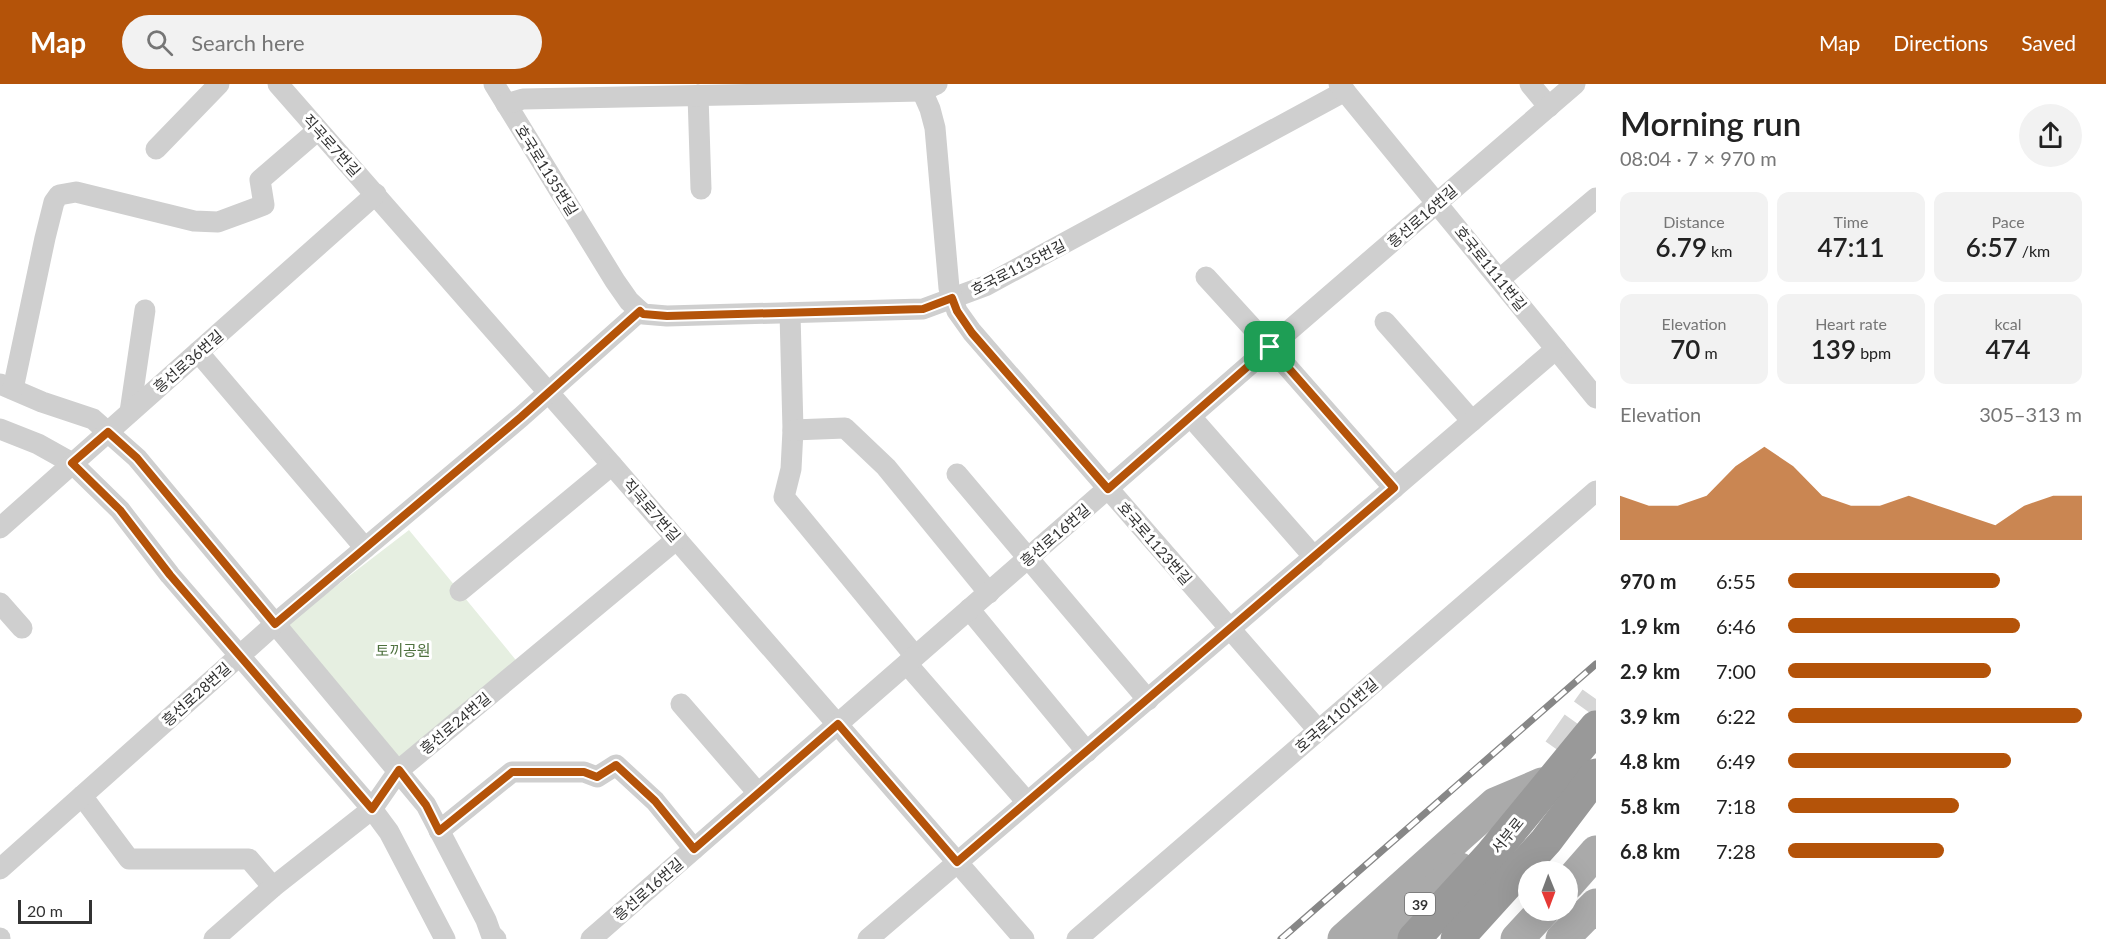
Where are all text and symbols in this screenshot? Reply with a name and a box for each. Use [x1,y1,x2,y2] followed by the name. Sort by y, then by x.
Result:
[122,15,542,69] search box
[30,25,86,59] text: Map
[143,26,176,59] icon: search
[191,29,305,56] text: Search here
[1819,30,1860,55] text: Map
[1893,30,1988,55] text: Directions
[2021,30,2076,55] text: Saved
[1620,103,1801,143] text: Morning run
[2019,104,2082,167] button: share
[299,110,365,180] street label: 직곡로7번길
[512,121,582,219] street label: 호국로1135번길
[1620,146,1777,170] text: 08:04 · 7 × 970 m
[1383,181,1461,251] street label: 흥선로16번길
[1663,212,1725,231] text: Distance
[1834,212,1868,231] text: Time
[1991,212,2025,231] text: Pace
[1451,222,1531,314] street label: 호국로1111번길
[1656,231,1707,263] text: 6.79
[1818,231,1884,263] text: 47:11
[1966,231,2018,263] text: 6:57
[968,235,1068,299] street label: 호국로1135번길
[1707,241,1732,260] text: km
[2018,241,2050,260] text: /km
[1662,314,1727,333] text: Elevation
[1815,314,1887,333] text: Heart rate
[1994,314,2022,333] text: kcal
[1244,321,1295,372] pin
[149,326,227,396] street label: 흥선로36번길
[1253,330,1286,363] icon: arrive
[1670,333,1700,365] text: 70
[1811,333,1856,365] text: 139
[1985,333,2031,365] text: 474
[1700,343,1718,362] text: m
[1856,343,1891,362] text: bpm
[1620,402,1701,426] text: Elevation
[1979,402,2082,426] text: 305–313 m
[620,475,684,545] street label: 직곡로7번길
[1114,498,1196,588] street label: 호국로1123번길
[1016,500,1094,570] street label: 흥선로16번길
[1620,569,1676,593] text: 970 m
[1716,569,1756,593] text: 6:55
[1620,614,1680,638] text: 1.9 km
[1716,614,1756,638] text: 6:46
[375,641,431,659] park label: 토끼공원
[158,658,234,730] street label: 흥선로28번길
[1620,659,1680,683] text: 2.9 km
[1716,659,1756,683] text: 7:00
[1291,674,1381,756] street label: 호국로1101번길
[416,688,494,758] street label: 흥선로24번길
[1620,704,1680,728] text: 3.9 km
[1716,704,1756,728] text: 6:22
[1620,749,1680,773] text: 4.8 km
[1716,749,1756,773] text: 6:49
[1620,794,1680,818] text: 5.8 km
[1716,794,1756,818] text: 7:18
[1487,813,1527,857] street label: 서부로
[1620,839,1680,863] text: 6.8 km
[1716,839,1756,863] text: 7:28
[609,854,687,924] street label: 흥선로16번길
[1518,861,1578,921] north arrow
[1518,861,1578,921] map controls
[1405,893,1435,915] road number: 39
[18,897,92,924] scale bar
[27,901,63,920] text: 20 m

